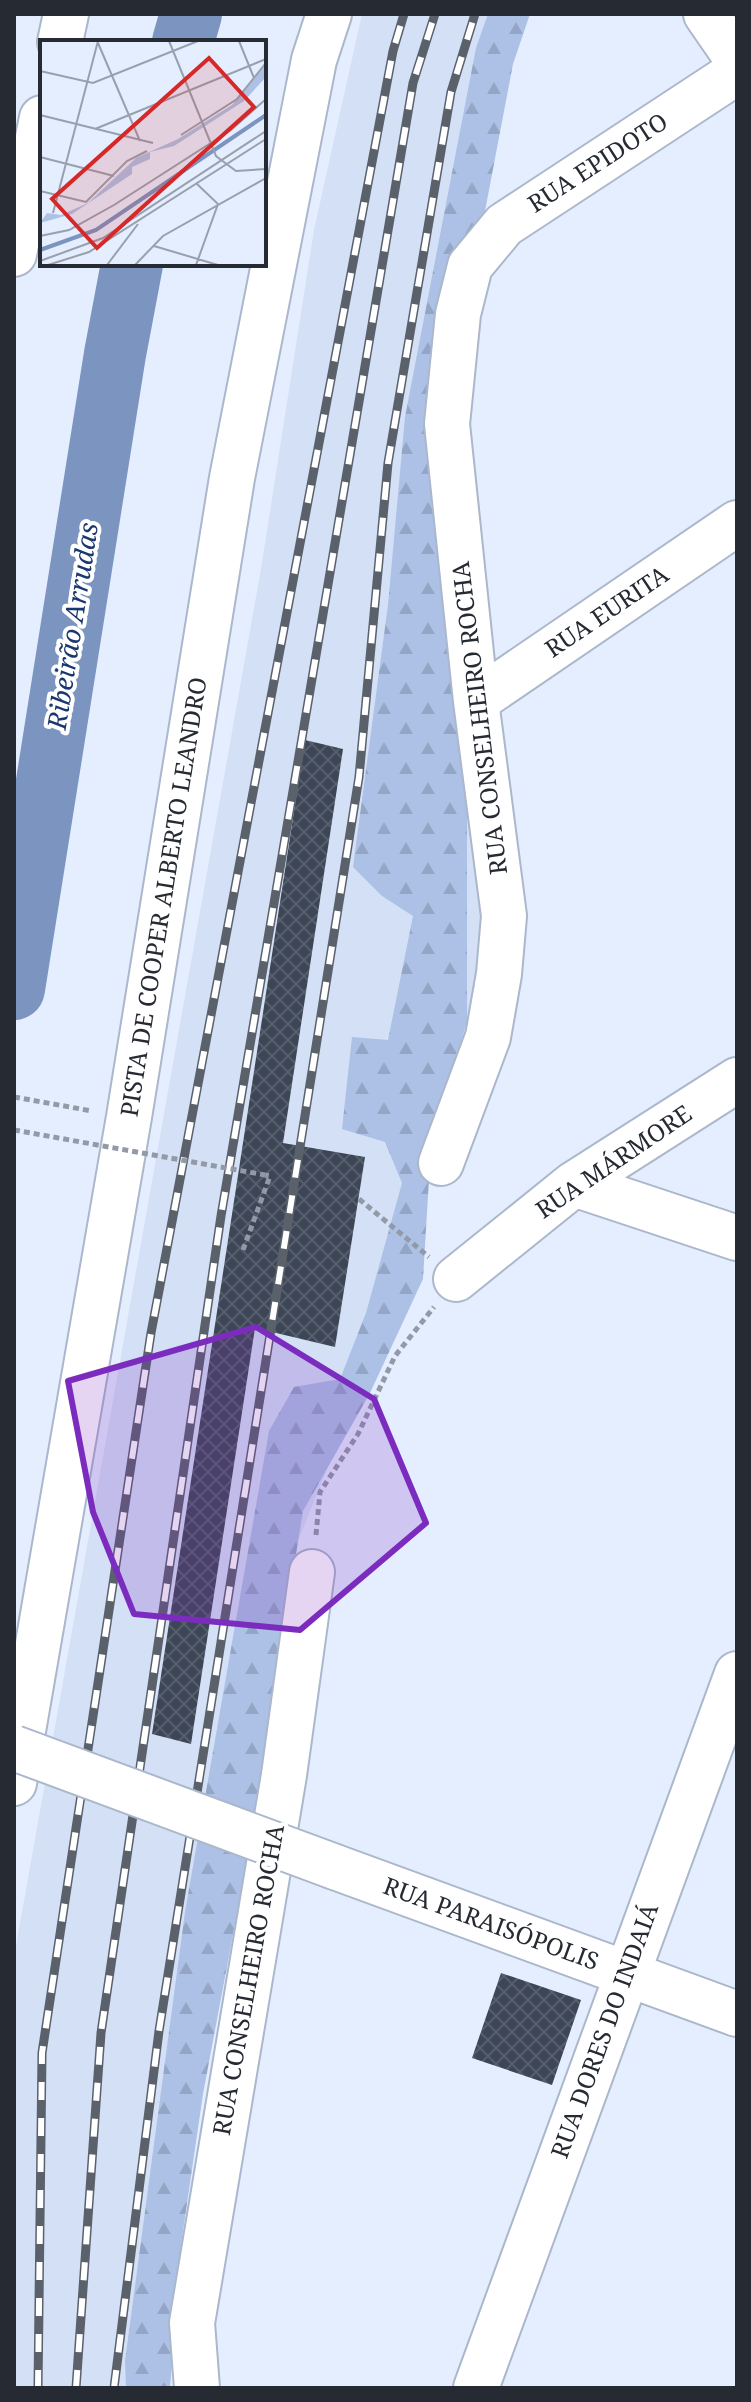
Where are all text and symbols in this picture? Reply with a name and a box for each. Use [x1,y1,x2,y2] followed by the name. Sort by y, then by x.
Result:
[40,40,266,266] inset map
[521,104,673,219] street label: RUA EPIDOTO
[38,520,106,733] water label: Ribeirão Arrudas
[538,557,674,664] street label: RUA EURITA
[443,560,514,877] street label: RUA CONSELHEIRO ROCHA
[111,675,214,1119] street label: PISTA DE COOPER ALBERTO LEANDRO
[529,1096,698,1225] street label: RUA MÁRMORE
[204,1822,291,2138] street label: RUA CONSELHEIRO ROCHA
[379,1868,604,1977] street label: RUA PARAISÓPOLIS
[542,1898,665,2162] street label: RUA DORES DO INDAIÁ

